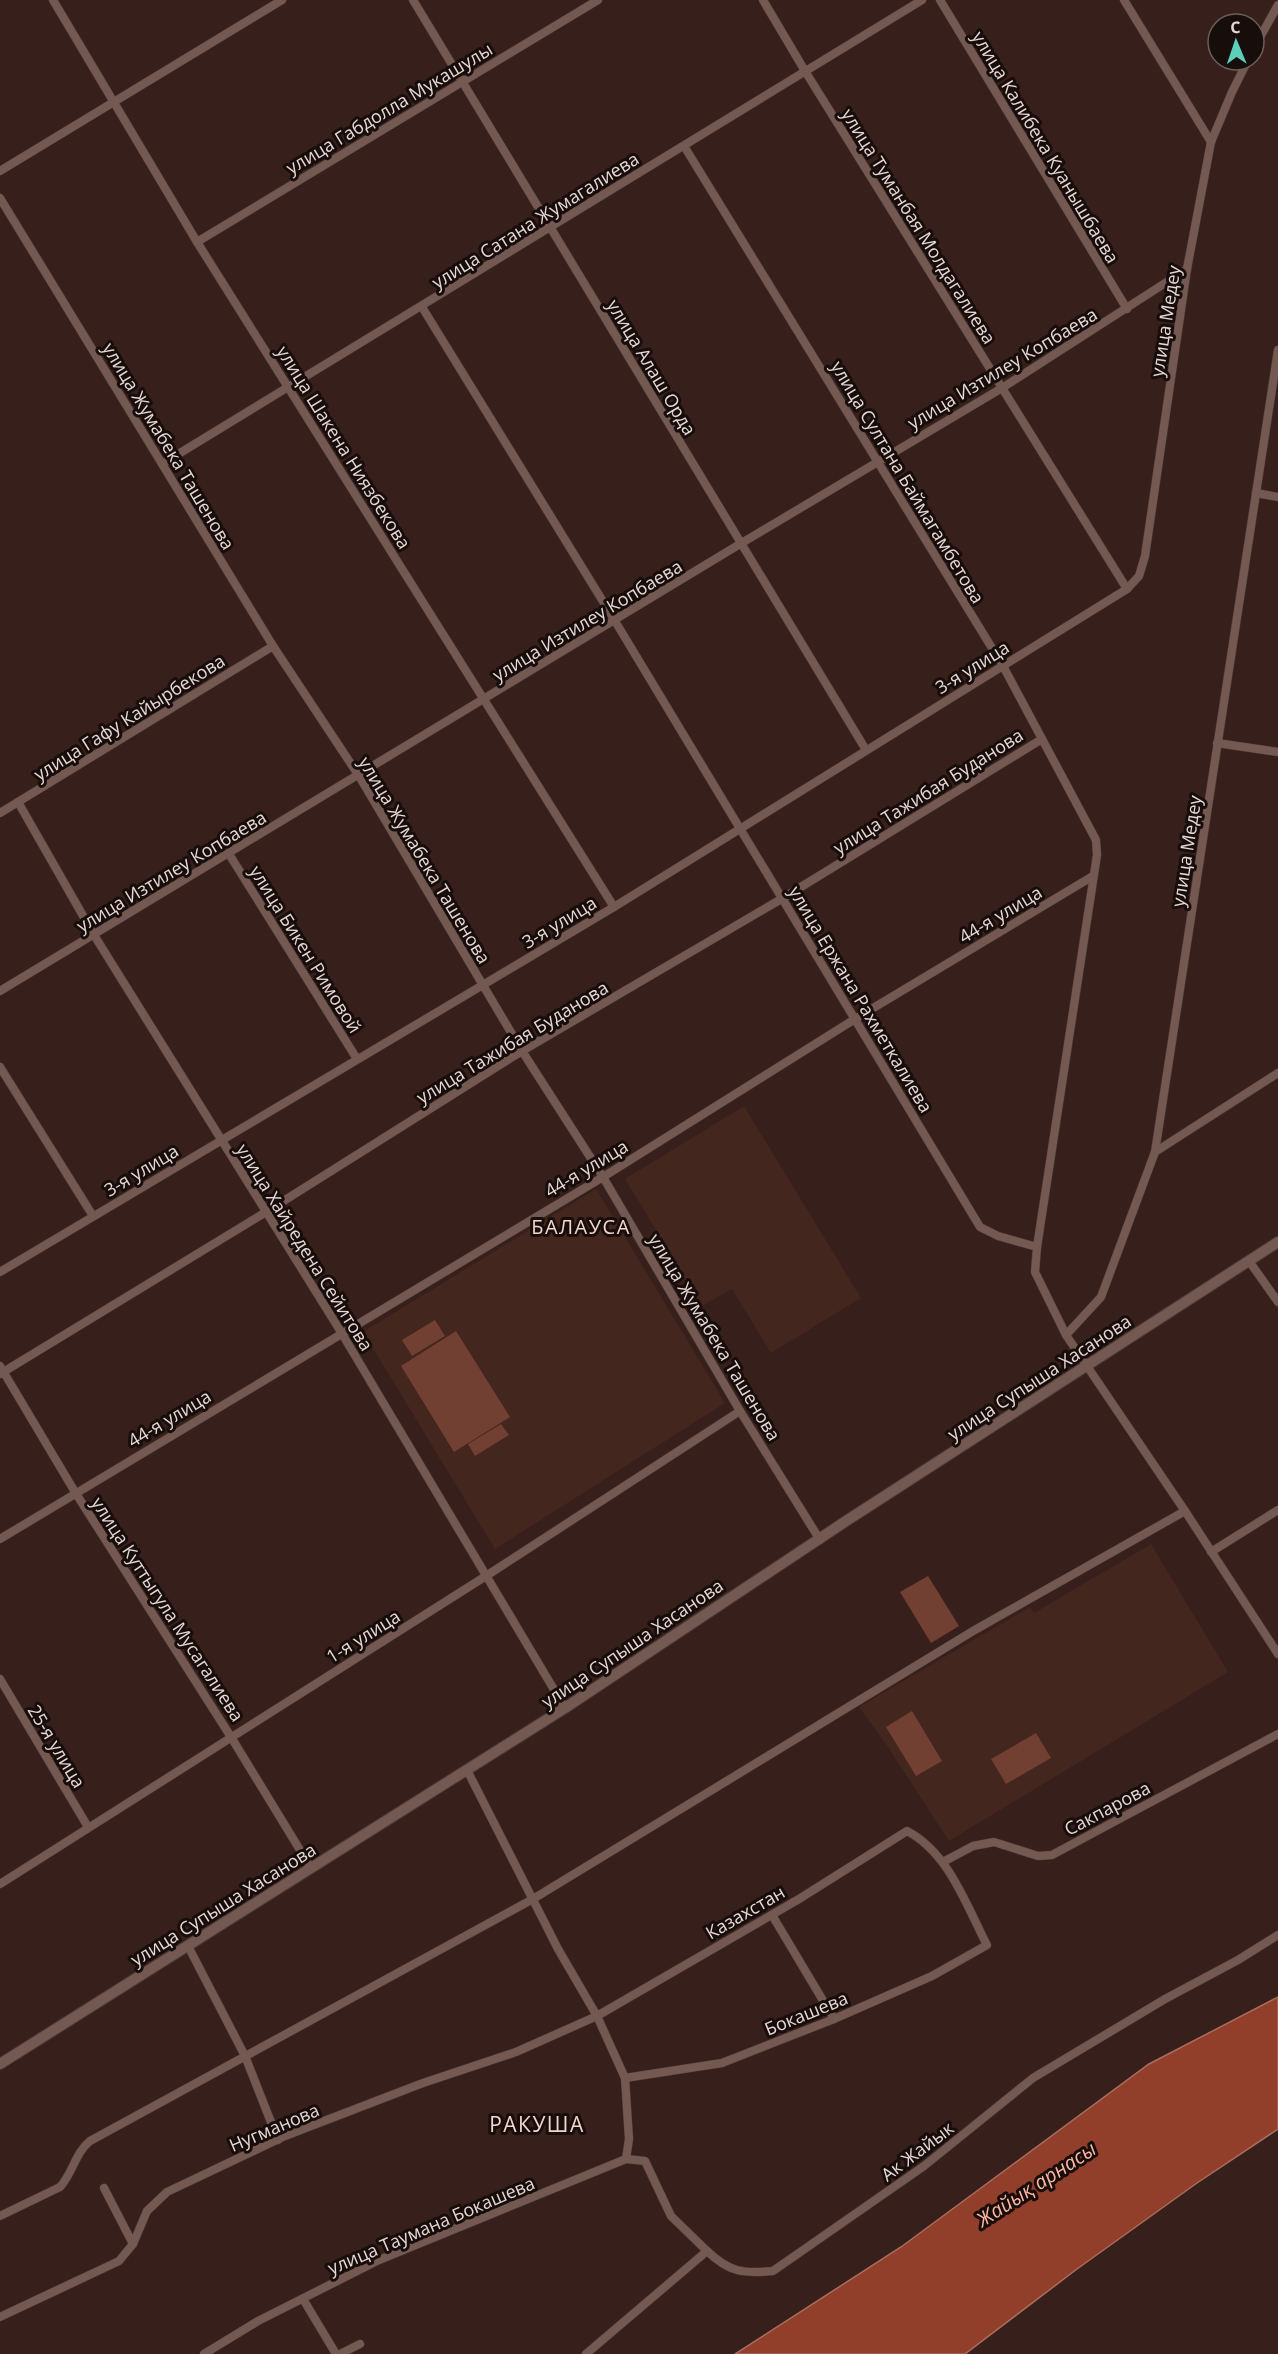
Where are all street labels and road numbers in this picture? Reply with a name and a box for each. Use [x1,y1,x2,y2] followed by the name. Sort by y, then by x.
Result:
[967,27,1125,267] street label: улица Калибека Куанышбаева
[281,37,497,179] street label: улица Габдолла Мукашулы
[836,104,1002,348] street label: улица Туманбая Молдагалиева
[427,146,643,294] street label: улица Сатана Жумагалиева
[1144,263,1186,378] street label: улица Медеу
[602,295,702,439] street label: улица Алаш Орда
[903,302,1101,434] street label: улица Изтилеу Копбаева
[98,338,240,554] street label: улица Жумабека Ташенова
[271,341,417,553] street label: улица Шакена Ниязбекова
[826,356,990,608] street label: улица Султана Баймагамбетова
[488,554,686,686] street label: улица Изтилеу Копбаева
[931,635,1013,699] street label: 3-я улица
[29,648,229,786] street label: улица Гафу Кайырбекова
[829,723,1027,859] street label: улица Тажибая Буданова
[354,752,496,968] street label: улица Жумабека Ташенова
[1165,793,1207,908] street label: улица Медеу
[72,805,270,937] street label: улица Изтилеу Копбаева
[245,861,367,1037] street label: улица Бикен Римовой
[954,880,1046,948] street label: 44-я улица
[784,881,938,1117] street label: улица Ержана Рахметкалиева
[517,890,601,954] street label: 3-я улица
[412,975,612,1109] street label: улица Тажибая Буданова
[540,1134,632,1202] street label: 44-я улица
[99,1138,183,1202] street label: 3-я улица
[231,1139,379,1355] street label: улица Хайредена Сейитова
[644,1229,786,1445] street label: улица Жумабека Ташенова
[943,1309,1135,1445] street label: улица Супыша Хасанова
[123,1384,215,1452] street label: 44-я улица
[86,1492,250,1726] street label: улица Куттыгула Мусагалиева
[536,1573,728,1713] street label: улица Супыша Хасанова
[322,1604,404,1668] street label: 1-я улица
[23,1700,91,1792] street label: 25-я улица
[1060,1775,1154,1841] street label: Сакпарова
[126,1837,320,1971] street label: улица Супыша Хасанова
[701,1880,789,1944] street label: Казахстан
[761,1985,851,2041] street label: Бокашева
[225,2097,323,2157] street label: Нугманова
[876,2115,959,2186] street label: Ак Жайык
[324,2170,538,2280] street label: улица Таумана Бокашева

